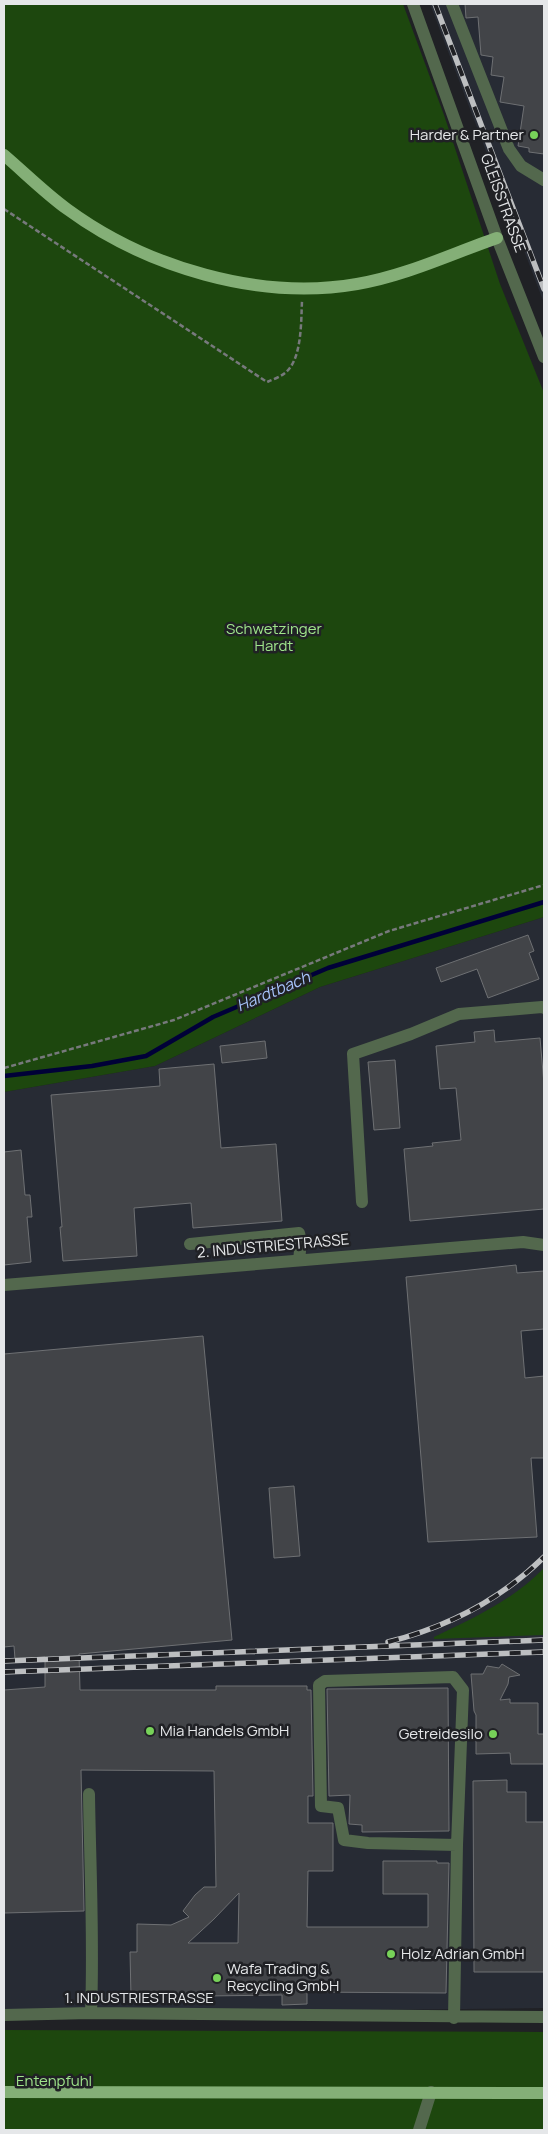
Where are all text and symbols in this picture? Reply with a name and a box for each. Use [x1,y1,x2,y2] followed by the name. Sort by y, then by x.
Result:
[410,124,525,145] place label: Harder & Partner
[528,129,540,141] marker: Harder & Partner
[476,150,531,255] street label: GLEISSTRASSE
[226,618,323,656] park label: Schwetzinger Hardt
[233,965,314,1016] water label: Hardtbach
[196,1228,350,1263] street label: 2. INDUSTRIESTRASSE
[160,1720,289,1741] place label: Mia Handels GmbH
[399,1723,483,1744] place label: Getreidesilo
[144,1725,156,1737] marker: Mia Handels GmbH
[487,1728,499,1740] marker: Getreidesilo
[401,1943,525,1964] place label: Holz Adrian GmbH
[385,1948,397,1960] marker: Holz Adrian GmbH
[227,1958,339,1996] place label: Wafa Trading & Recycling GmbH
[211,1972,223,1984] marker: Wafa Trading & Recycling GmbH
[64,1987,214,2008] street label: 1. INDUSTRIESTRASSE
[16,2070,92,2091] park label: Entenpfuhl

